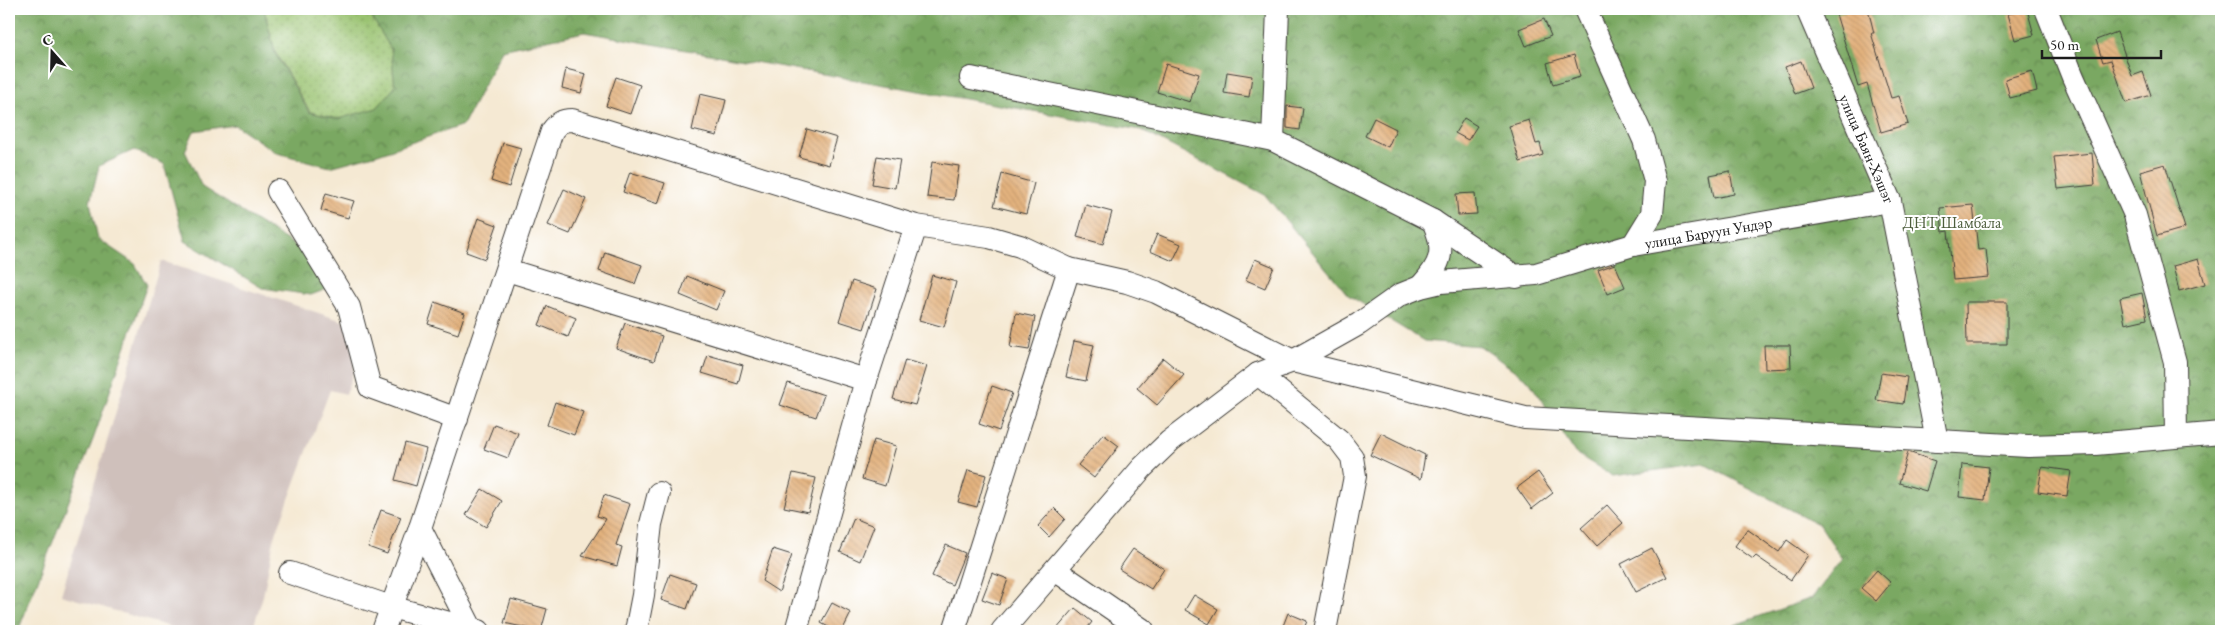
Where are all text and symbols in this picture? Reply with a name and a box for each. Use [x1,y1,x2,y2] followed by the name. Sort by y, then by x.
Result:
[28,28,78,78] north arrow
[2042,28,2161,60] scale bar
[40,30,55,50] text: С
[2050,35,2079,54] text: 50 m
[1835,91,1900,207] street label: улица Баян-Хэшэг
[1643,211,1774,253] street label: улица Баруун Ундэр
[1903,212,2002,233] park label: ДНТ Шамбала

